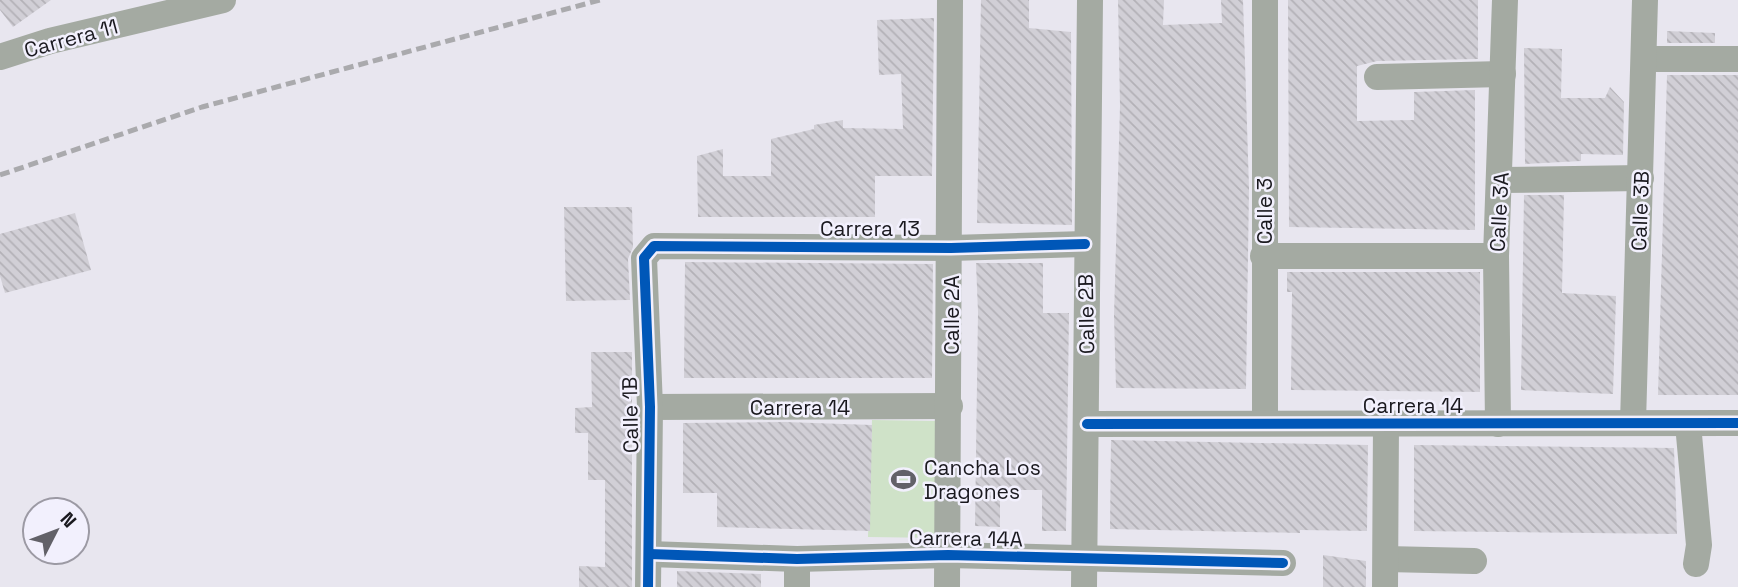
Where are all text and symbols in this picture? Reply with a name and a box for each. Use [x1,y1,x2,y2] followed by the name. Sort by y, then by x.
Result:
[21,13,121,63] street label: Carrera 11
[1625,170,1655,252] street label: Calle 3B
[1483,172,1515,252] street label: Calle 3A
[1251,178,1278,244] street label: Calle 3
[820,215,920,242] street label: Carrera 13
[1072,274,1100,354] street label: Calle 2B
[938,275,965,355] street label: Calle 2A
[616,377,644,453] street label: Calle 1B
[1363,392,1463,419] street label: Carrera 14
[750,394,850,421] street label: Carrera 14
[924,454,1041,505] place label: Cancha Los Dragones
[890,465,918,493] sports icon: Cancha Los Dragones
[21,496,91,566] north arrow
[55,507,82,533] text: N
[909,524,1023,552] street label: Carrera 14A

